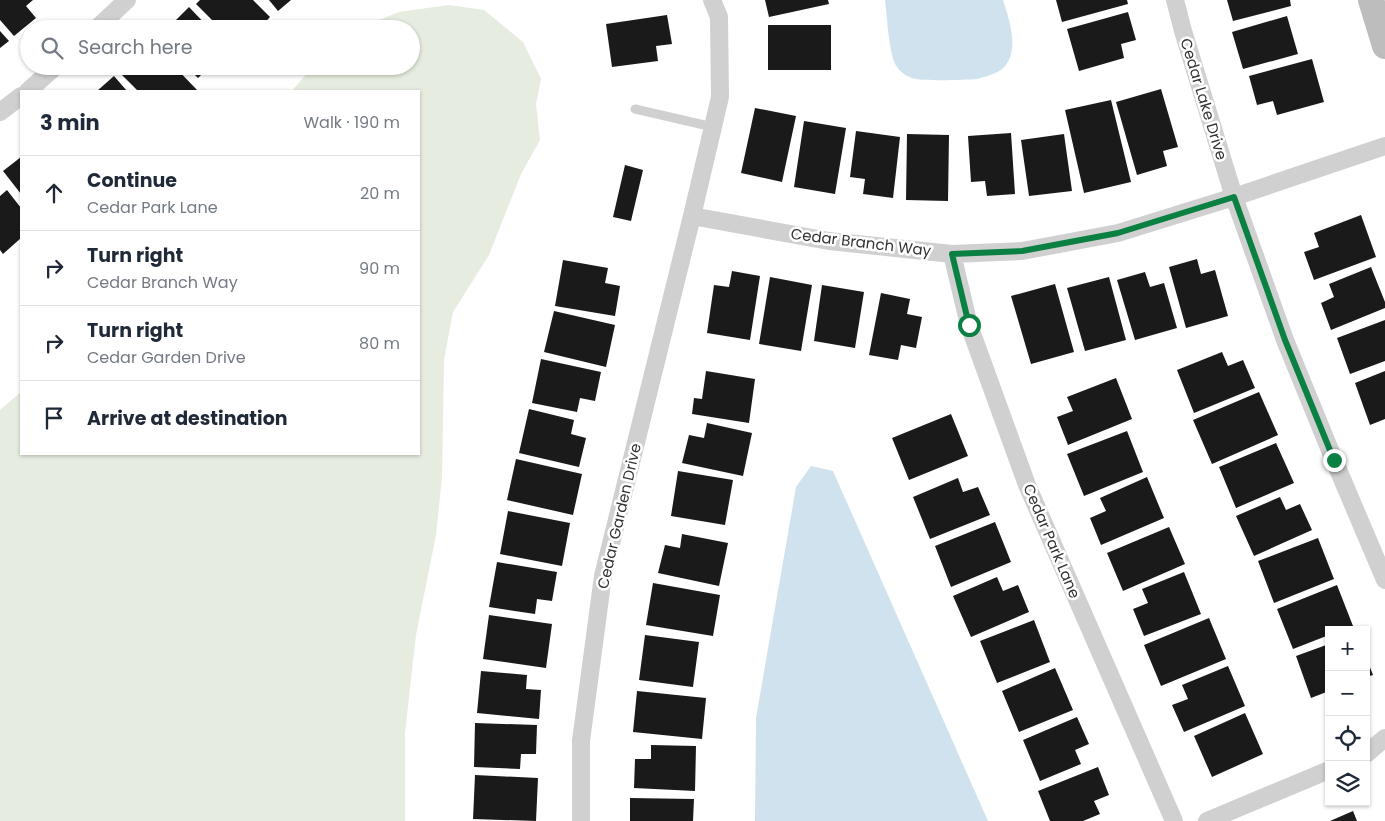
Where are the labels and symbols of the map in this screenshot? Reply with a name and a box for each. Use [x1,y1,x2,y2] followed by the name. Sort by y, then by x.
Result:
[1176,36,1232,162] street label: Cedar Lake Drive
[790,223,933,261] street label: Cedar Branch Way
[958,314,981,337] route start
[592,441,646,591] street label: Cedar Garden Drive
[1323,449,1346,472] route end
[1018,481,1086,601] street label: Cedar Park Lane

